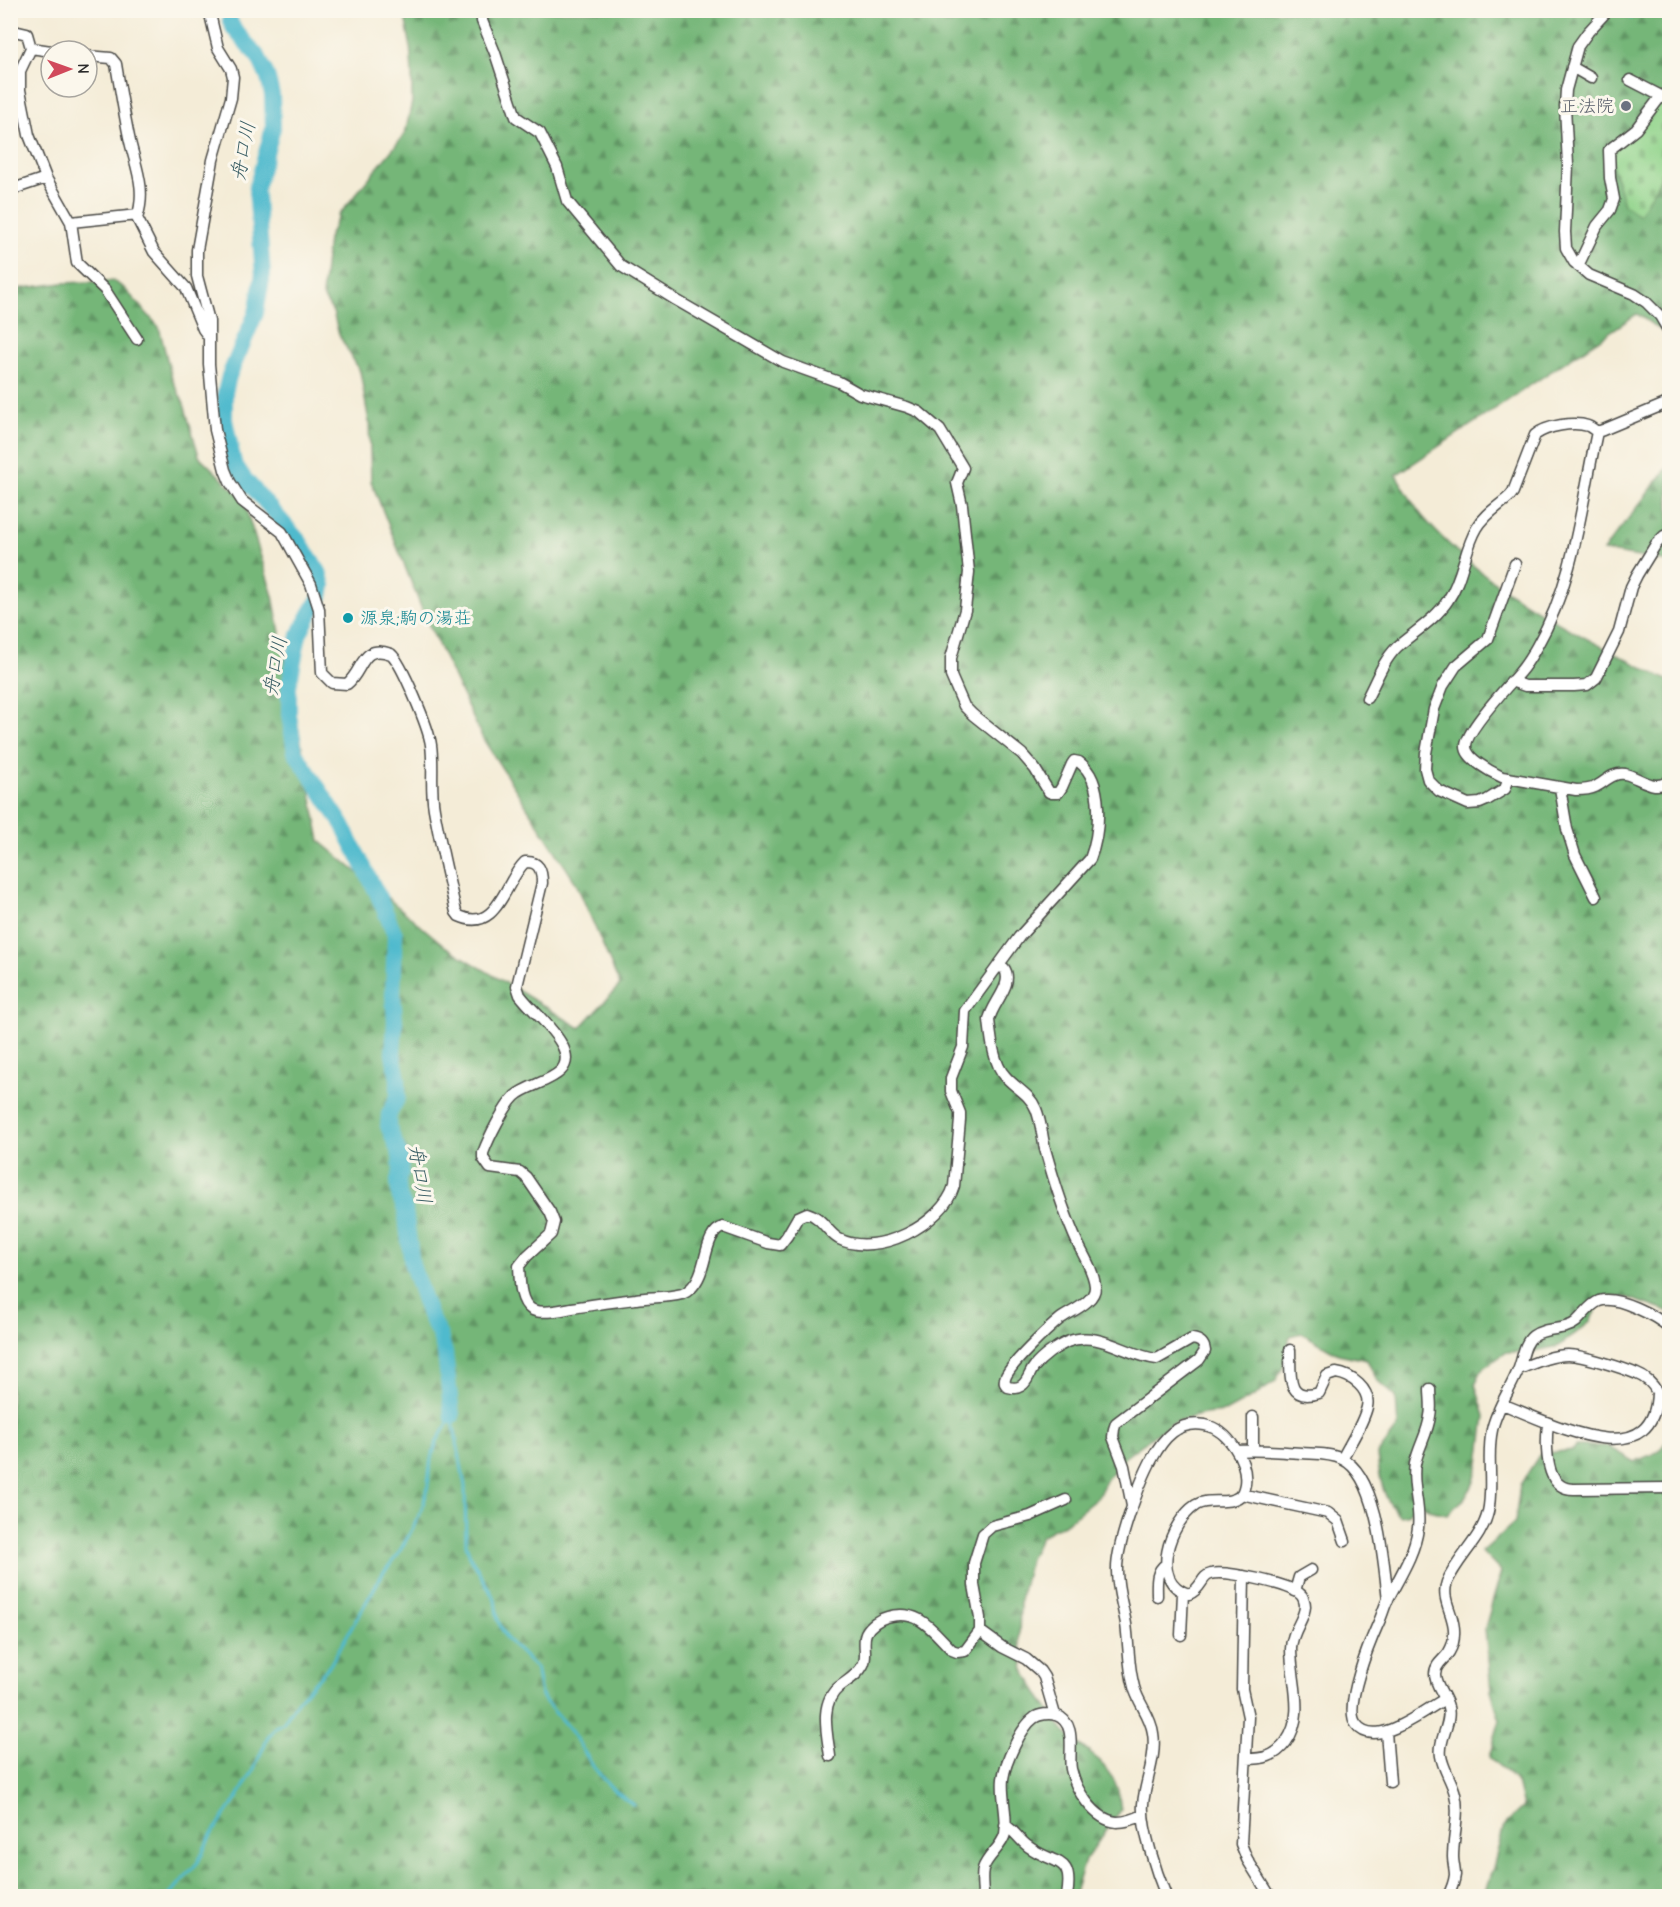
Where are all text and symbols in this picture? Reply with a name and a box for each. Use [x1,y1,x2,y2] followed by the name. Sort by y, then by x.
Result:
[39,39,99,99] north arrow
[74,63,92,74] text: N
[1560,96,1614,117] place label: 正法院
[1619,99,1633,113] marker: 正法院
[226,119,260,183] water label: 舟口川
[360,608,472,629] place label: 源泉;駒の湯荘
[341,611,355,625] marker: 源泉;駒の湯荘
[258,634,292,698] water label: 舟口川
[404,1143,436,1205] water label: 舟口川

